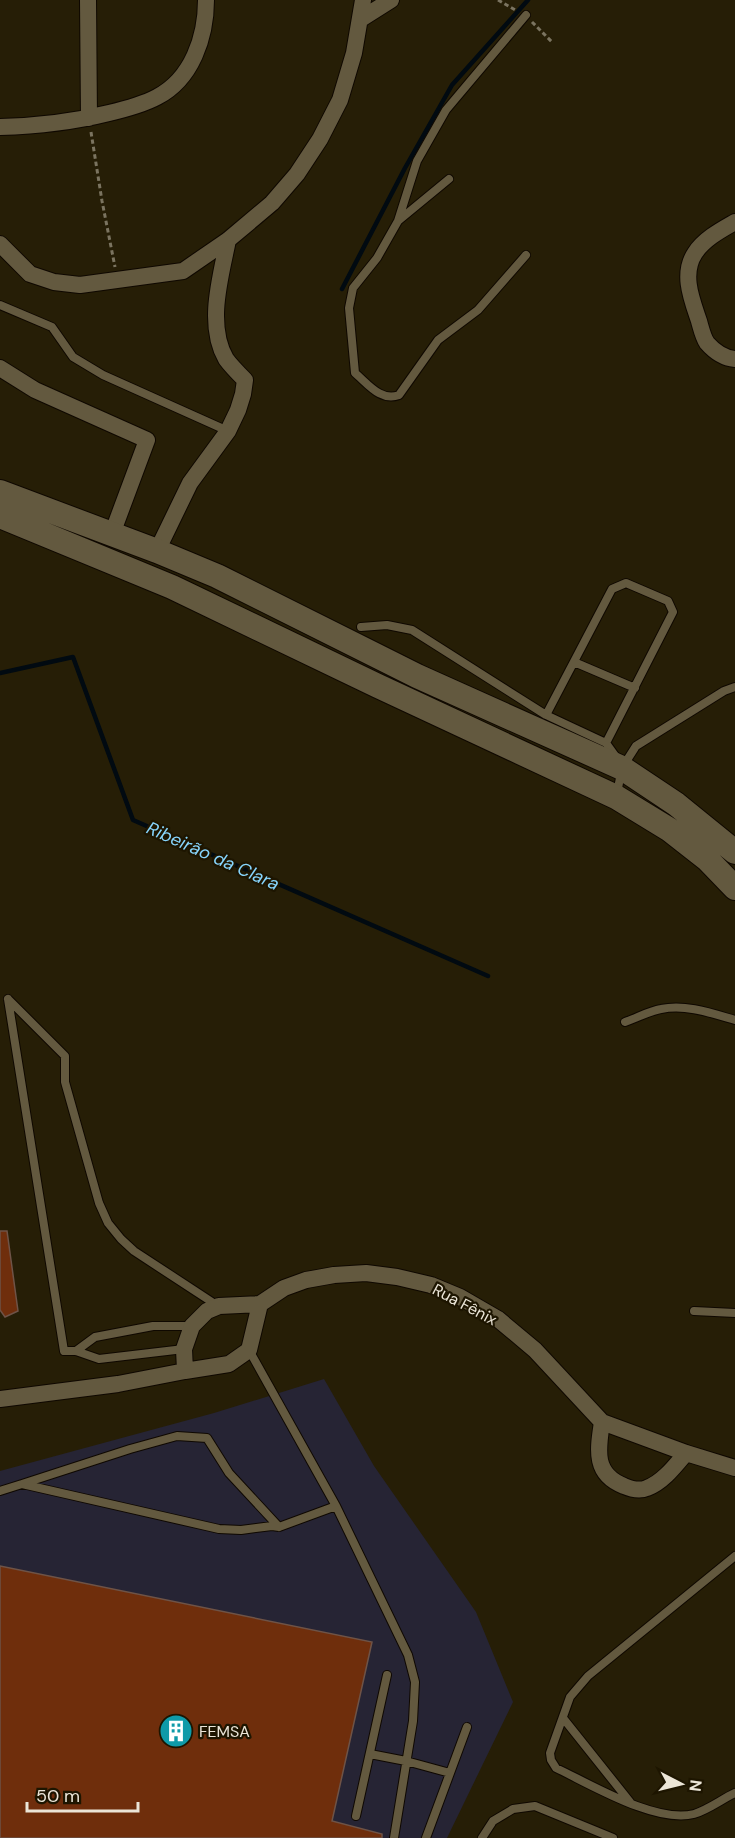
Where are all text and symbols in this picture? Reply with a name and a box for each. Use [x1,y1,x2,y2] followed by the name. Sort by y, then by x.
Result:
[143,816,283,896] water label: Ribeirão da Clara
[429,1279,501,1330] street label: Rua Fênix
[158,1713,194,1749] building icon: FEMSA
[199,1721,250,1742] place label: FEMSA
[651,1754,711,1814] north arrow
[27,1775,138,1813] scale bar
[684,1779,707,1793] text: N
[36,1784,80,1808] text: 50 m

